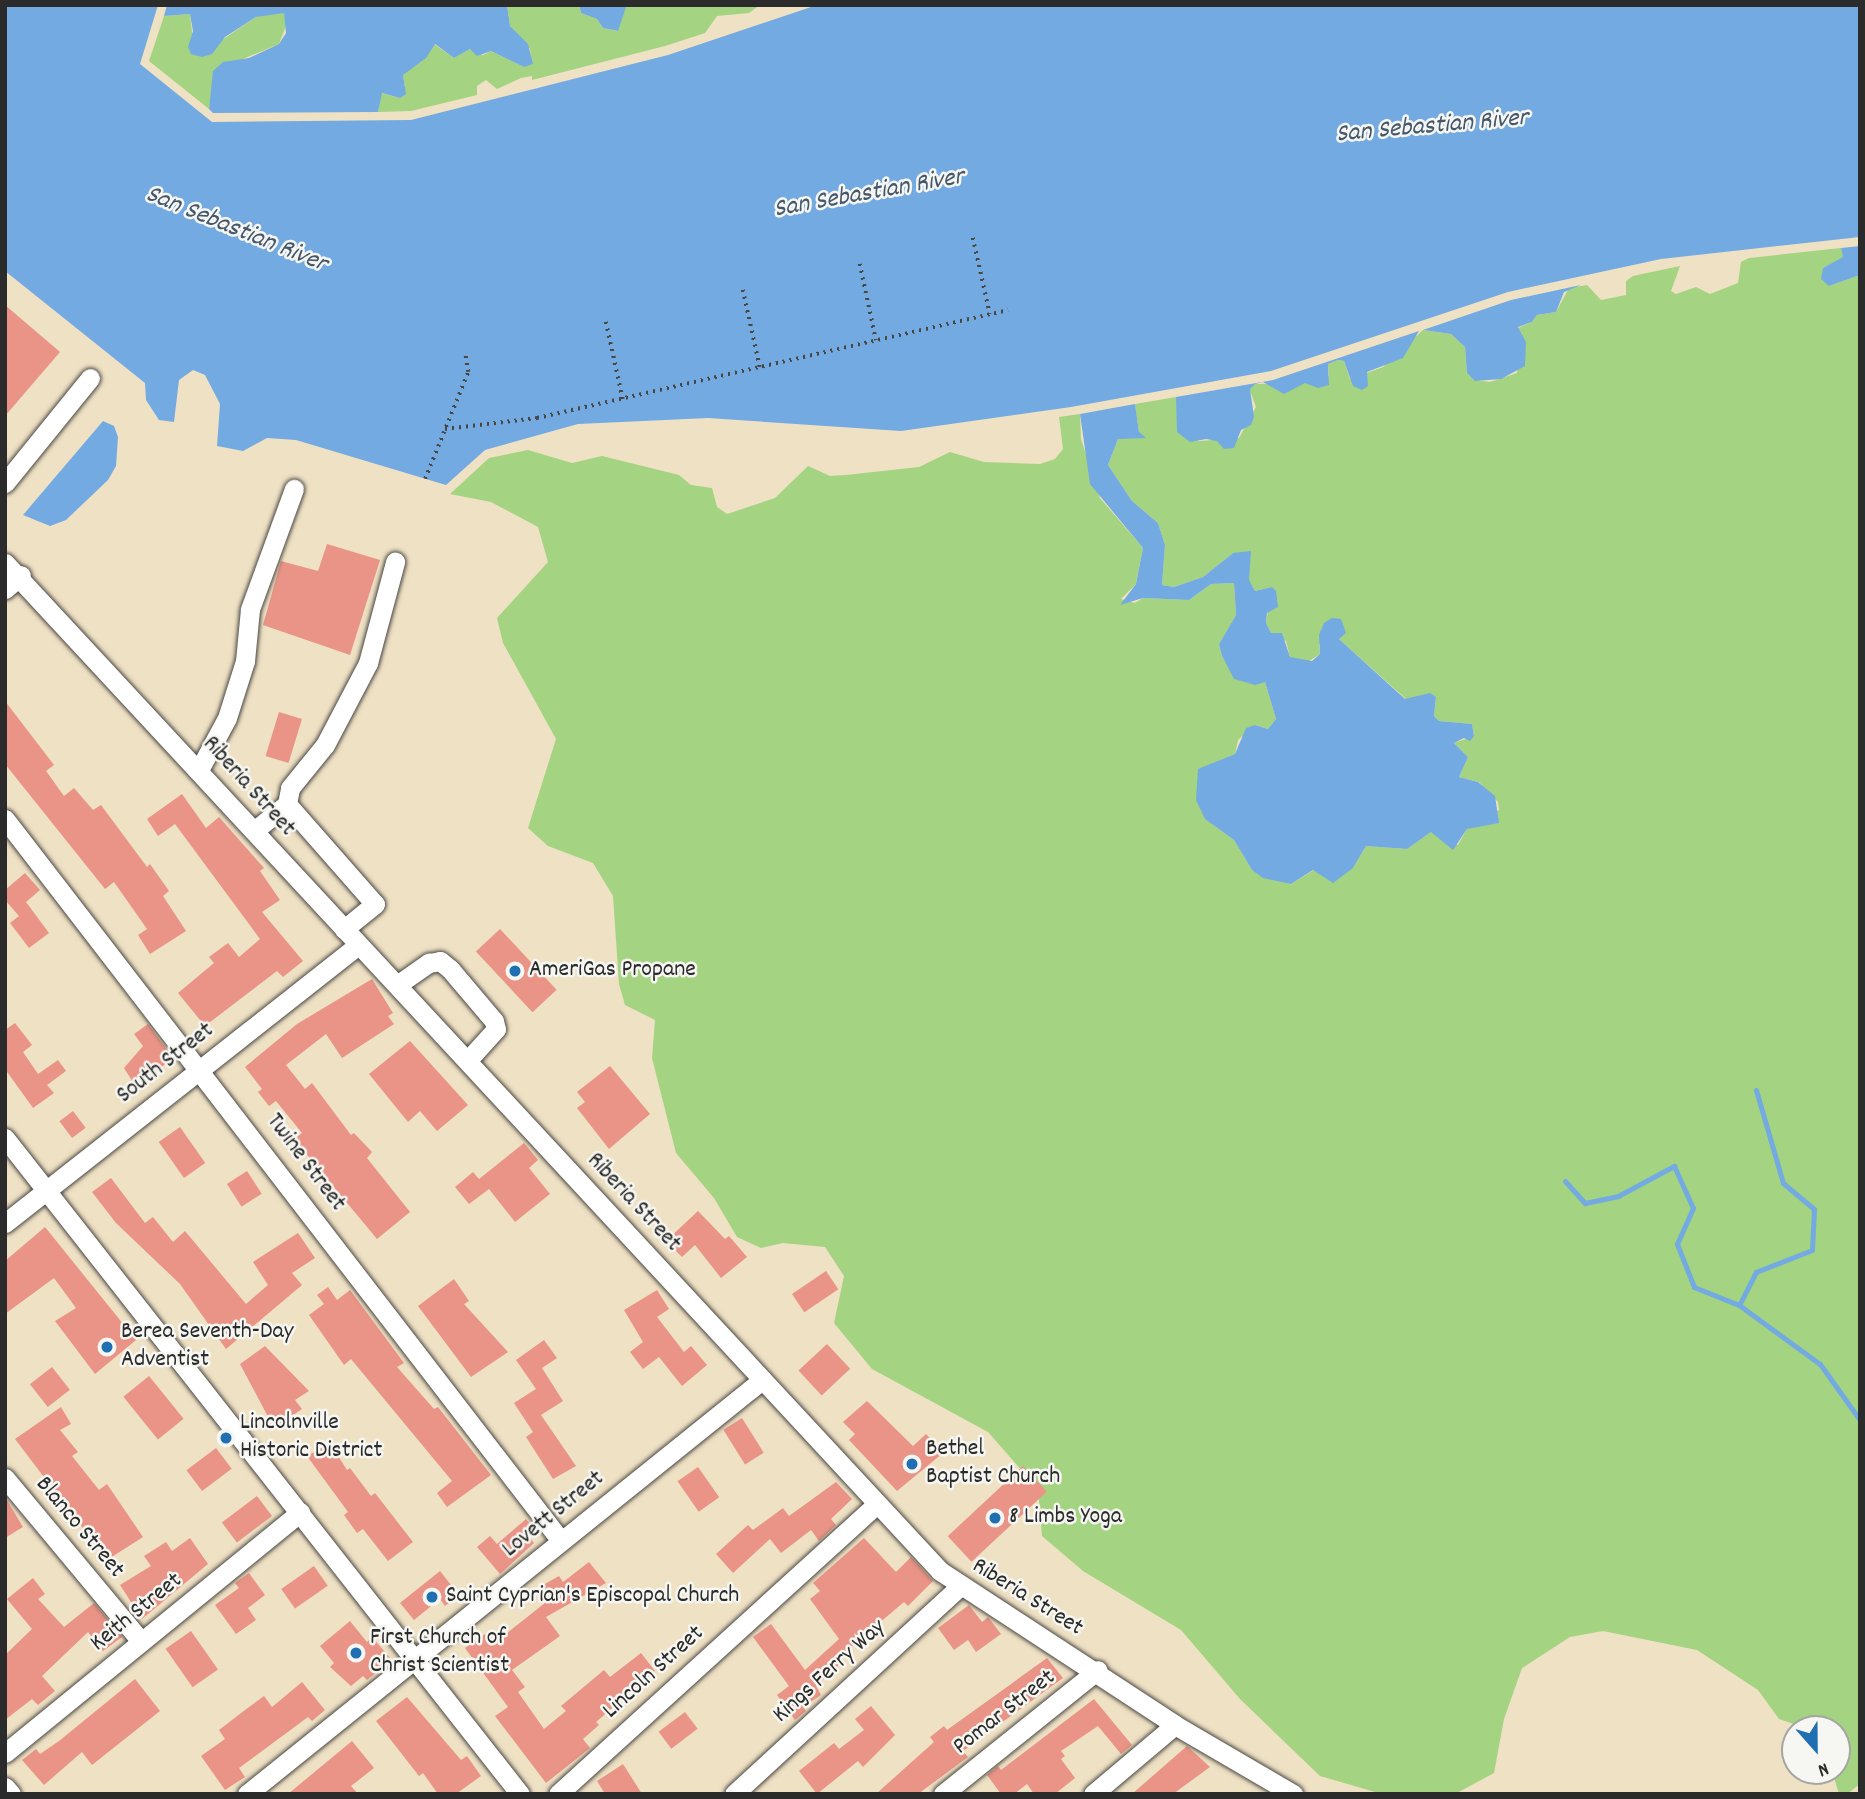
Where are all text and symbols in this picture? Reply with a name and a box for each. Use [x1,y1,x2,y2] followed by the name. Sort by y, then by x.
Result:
[1335,103,1529,151] water label: San Sebastian River
[771,162,967,226] water label: San Sebastian River
[141,179,331,281] water label: San Sebastian River
[195,731,301,843] street label: Riberia Street
[529,957,696,985] place label: AmeriGas Propane
[507,963,523,979] marker: AmeriGas Propane
[112,1017,220,1111] street label: South Street
[259,1108,351,1218] street label: Twine Street
[580,1147,686,1259] street label: Riberia Street
[121,1319,293,1375] place label: Berea Seventh-Day Adventist
[99,1339,115,1355] marker: Berea Seventh-Day Adventist
[240,1410,382,1466] place label: Lincolnville Historic District
[218,1430,234,1446] marker: Lincolnville Historic District
[926,1436,1060,1492] place label: Bethel Baptist Church
[904,1456,920,1472] marker: Bethel Baptist Church
[497,1465,611,1565] street label: Lovett Street
[28,1471,130,1585] street label: Blanco Street
[1009,1504,1122,1532] place label: 8 Limbs Yoga
[987,1510,1003,1526] marker: 8 Limbs Yoga
[966,1553,1088,1643] street label: Riberia Street
[85,1567,189,1659] street label: Keith Street
[446,1583,739,1611] place label: Saint Cyprian's Episcopal Church
[424,1589,440,1605] marker: Saint Cyprian's Episcopal Church
[768,1614,892,1730] street label: Kings Ferry Way
[597,1620,711,1726] street label: Lincoln Street
[370,1625,509,1681] place label: First Church of Christ Scientist
[348,1645,364,1661] marker: First Church of Christ Scientist
[948,1664,1062,1762] street label: Pomar Street
[1781,1715,1851,1785] north arrow
[1814,1754,1832,1782] text: N

